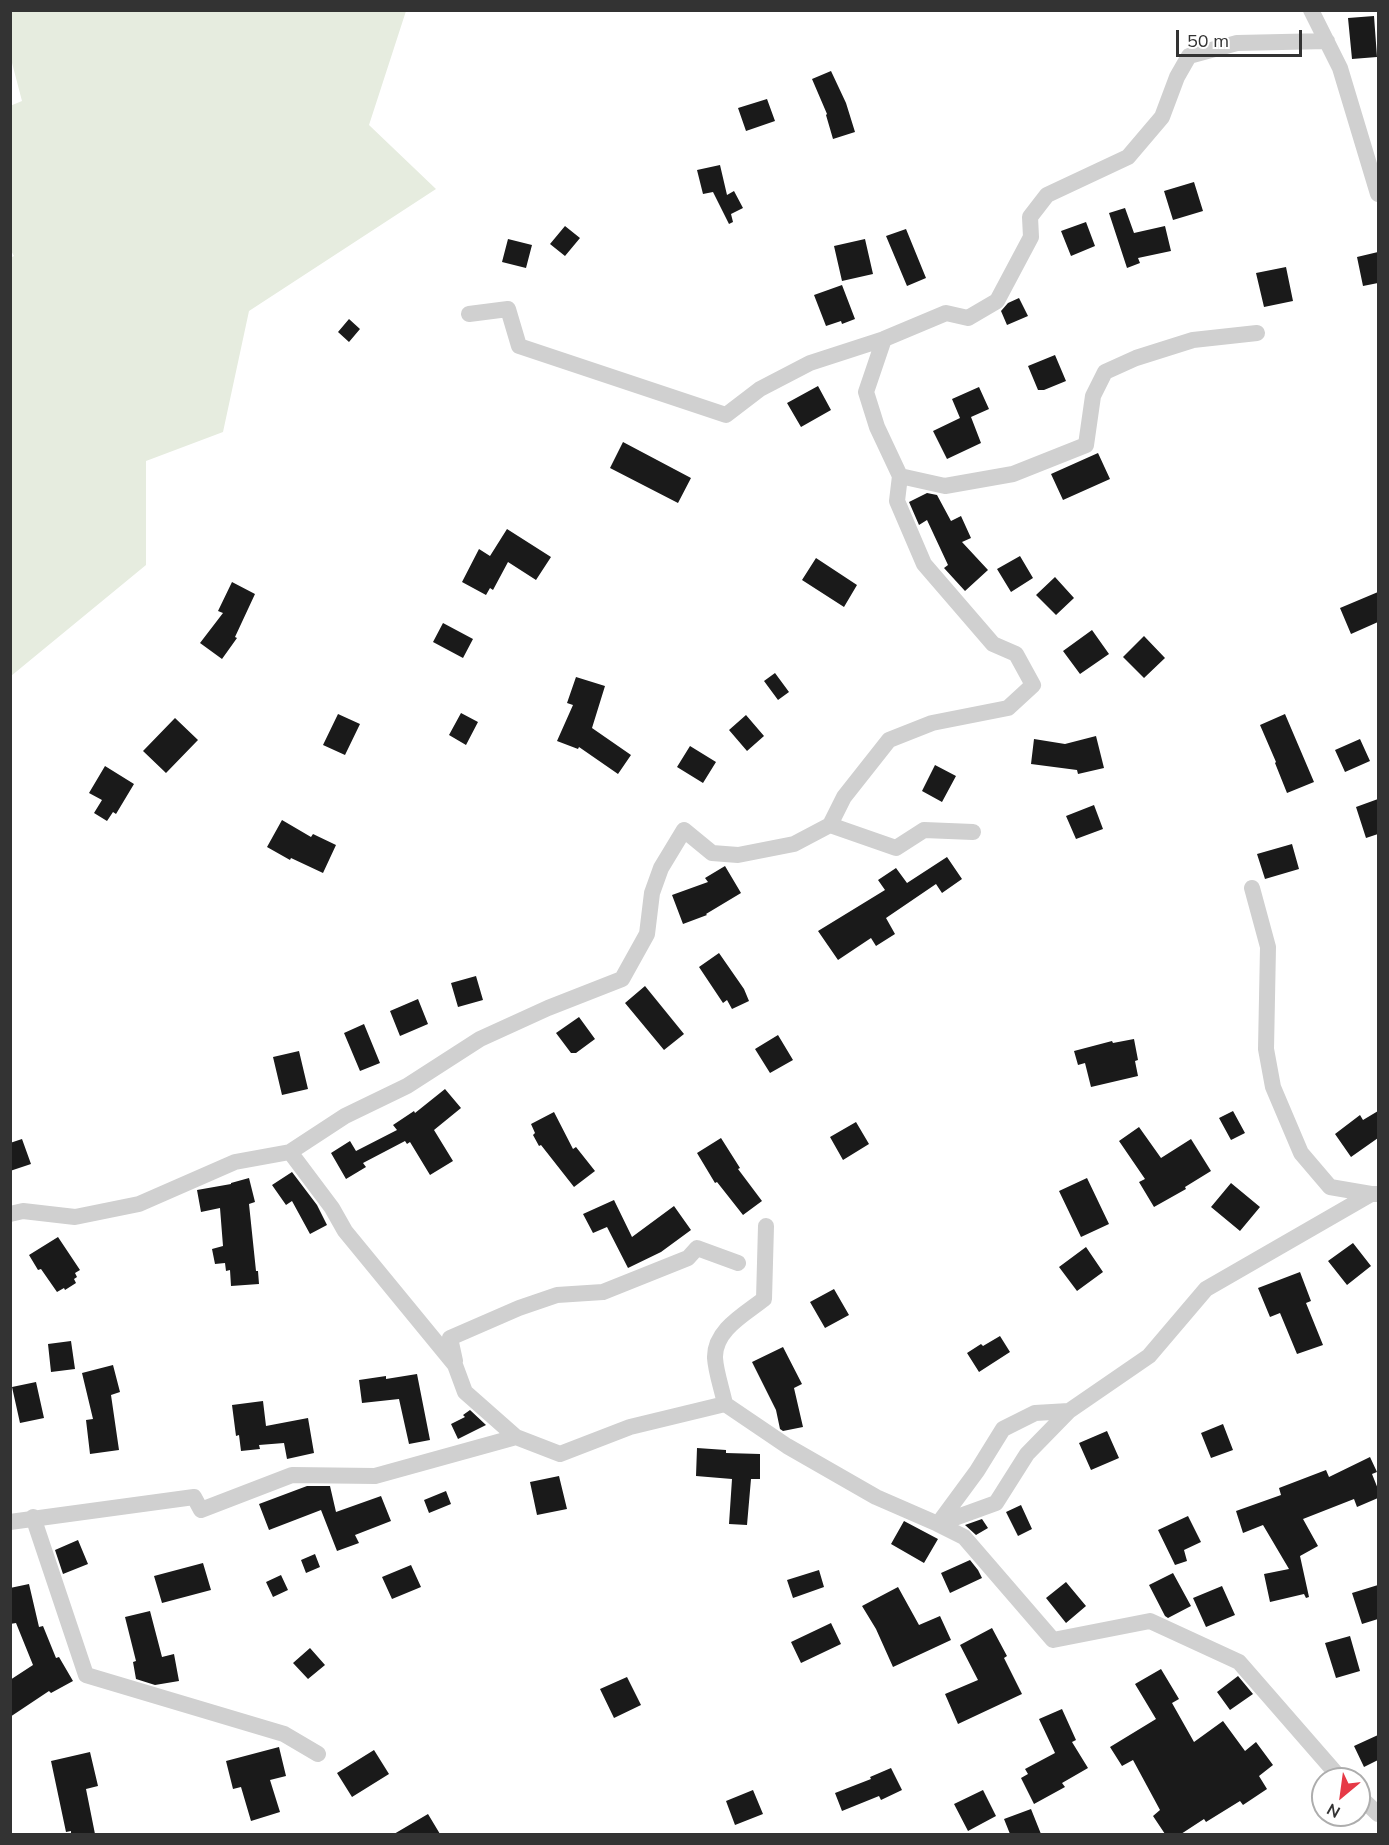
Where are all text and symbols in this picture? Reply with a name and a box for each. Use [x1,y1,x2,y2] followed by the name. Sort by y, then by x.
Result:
[1179,18,1305,56] scale bar
[1187,29,1229,52] text: 50 m
[1311,1767,1371,1827] north arrow
[1323,1799,1343,1823] text: N

